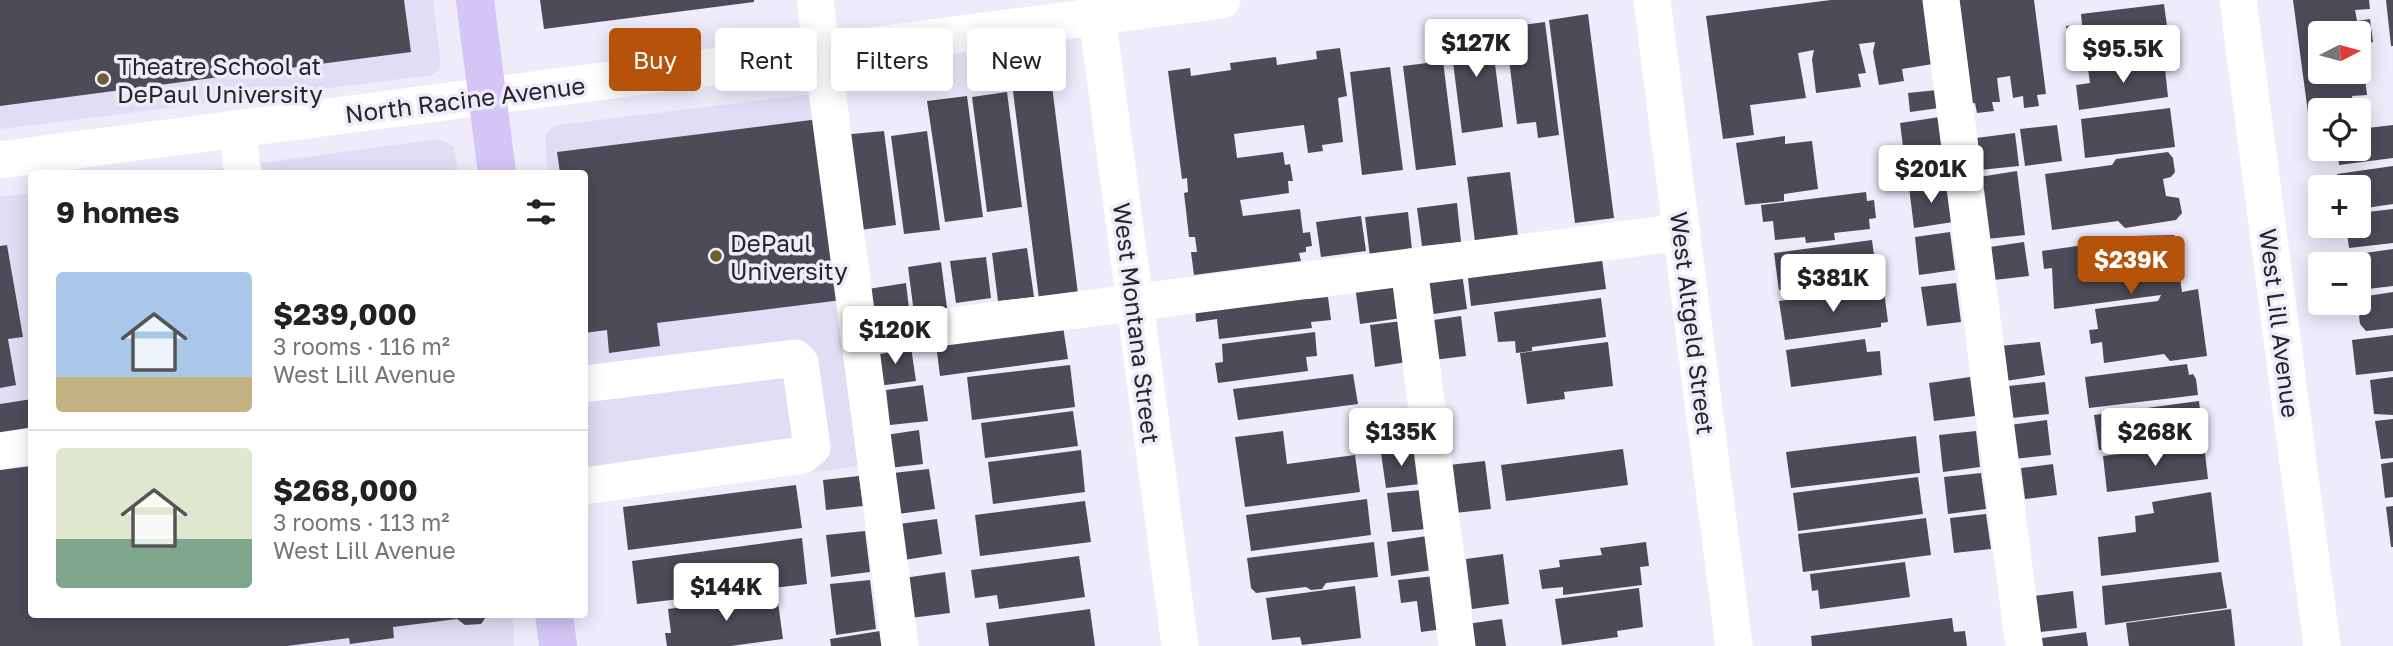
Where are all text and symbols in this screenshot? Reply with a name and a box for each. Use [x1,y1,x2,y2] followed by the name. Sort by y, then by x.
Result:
[1427,20,1525,79] pin: $127K
[2308,21,2371,84] north arrow
[2308,21,2371,315] map controls
[2066,25,2180,85] pin: $95.5K
[609,28,701,91] chip: Buy
[715,28,817,91] chip: Rent
[831,28,953,91] chip: Filters
[967,28,1066,91] chip: New
[1441,28,1511,56] text: $127K
[2082,34,2164,62] text: $95.5K
[117,51,323,108] place label: Theatre School at DePaul University
[343,70,587,128] street label: North Racine Avenue
[95,71,111,87] marker: Theatre School at DePaul University
[2308,98,2371,161] button: locate
[1882,146,1980,205] pin: $201K
[1895,154,1967,182] text: $201K
[2308,175,2371,238] button: +
[522,193,560,231] icon: filters
[56,194,179,230] text: 9 homes
[1108,201,1166,445] street label: West Montana Street
[1665,210,1721,436] street label: West Altgeld Street
[2254,227,2306,419] street label: West Lill Avenue
[730,228,848,285] place label: DePaul University
[2082,236,2180,296] pin: $239K
[2094,245,2168,273] text: $239K
[708,248,724,264] marker: DePaul University
[2308,252,2371,315] button: −
[1784,254,1882,314] pin: $381K
[1797,263,1869,291] text: $381K
[273,296,417,332] text: $239,000
[112,300,196,384] icon: home
[846,306,944,366] pin: $120K
[859,315,931,343] text: $120K
[273,332,450,360] text: 3 rooms · 116 m²
[273,360,456,388] text: West Lill Avenue
[1352,408,1450,468] pin: $135K
[2106,408,2204,468] pin: $268K
[1365,417,1437,445] text: $135K
[2117,417,2193,445] text: $268K
[273,472,418,508] text: $268,000
[112,476,196,560] icon: home
[273,508,450,536] text: 3 rooms · 113 m²
[273,536,456,564] text: West Lill Avenue
[677,564,775,623] pin: $144K
[690,572,762,600] text: $144K

